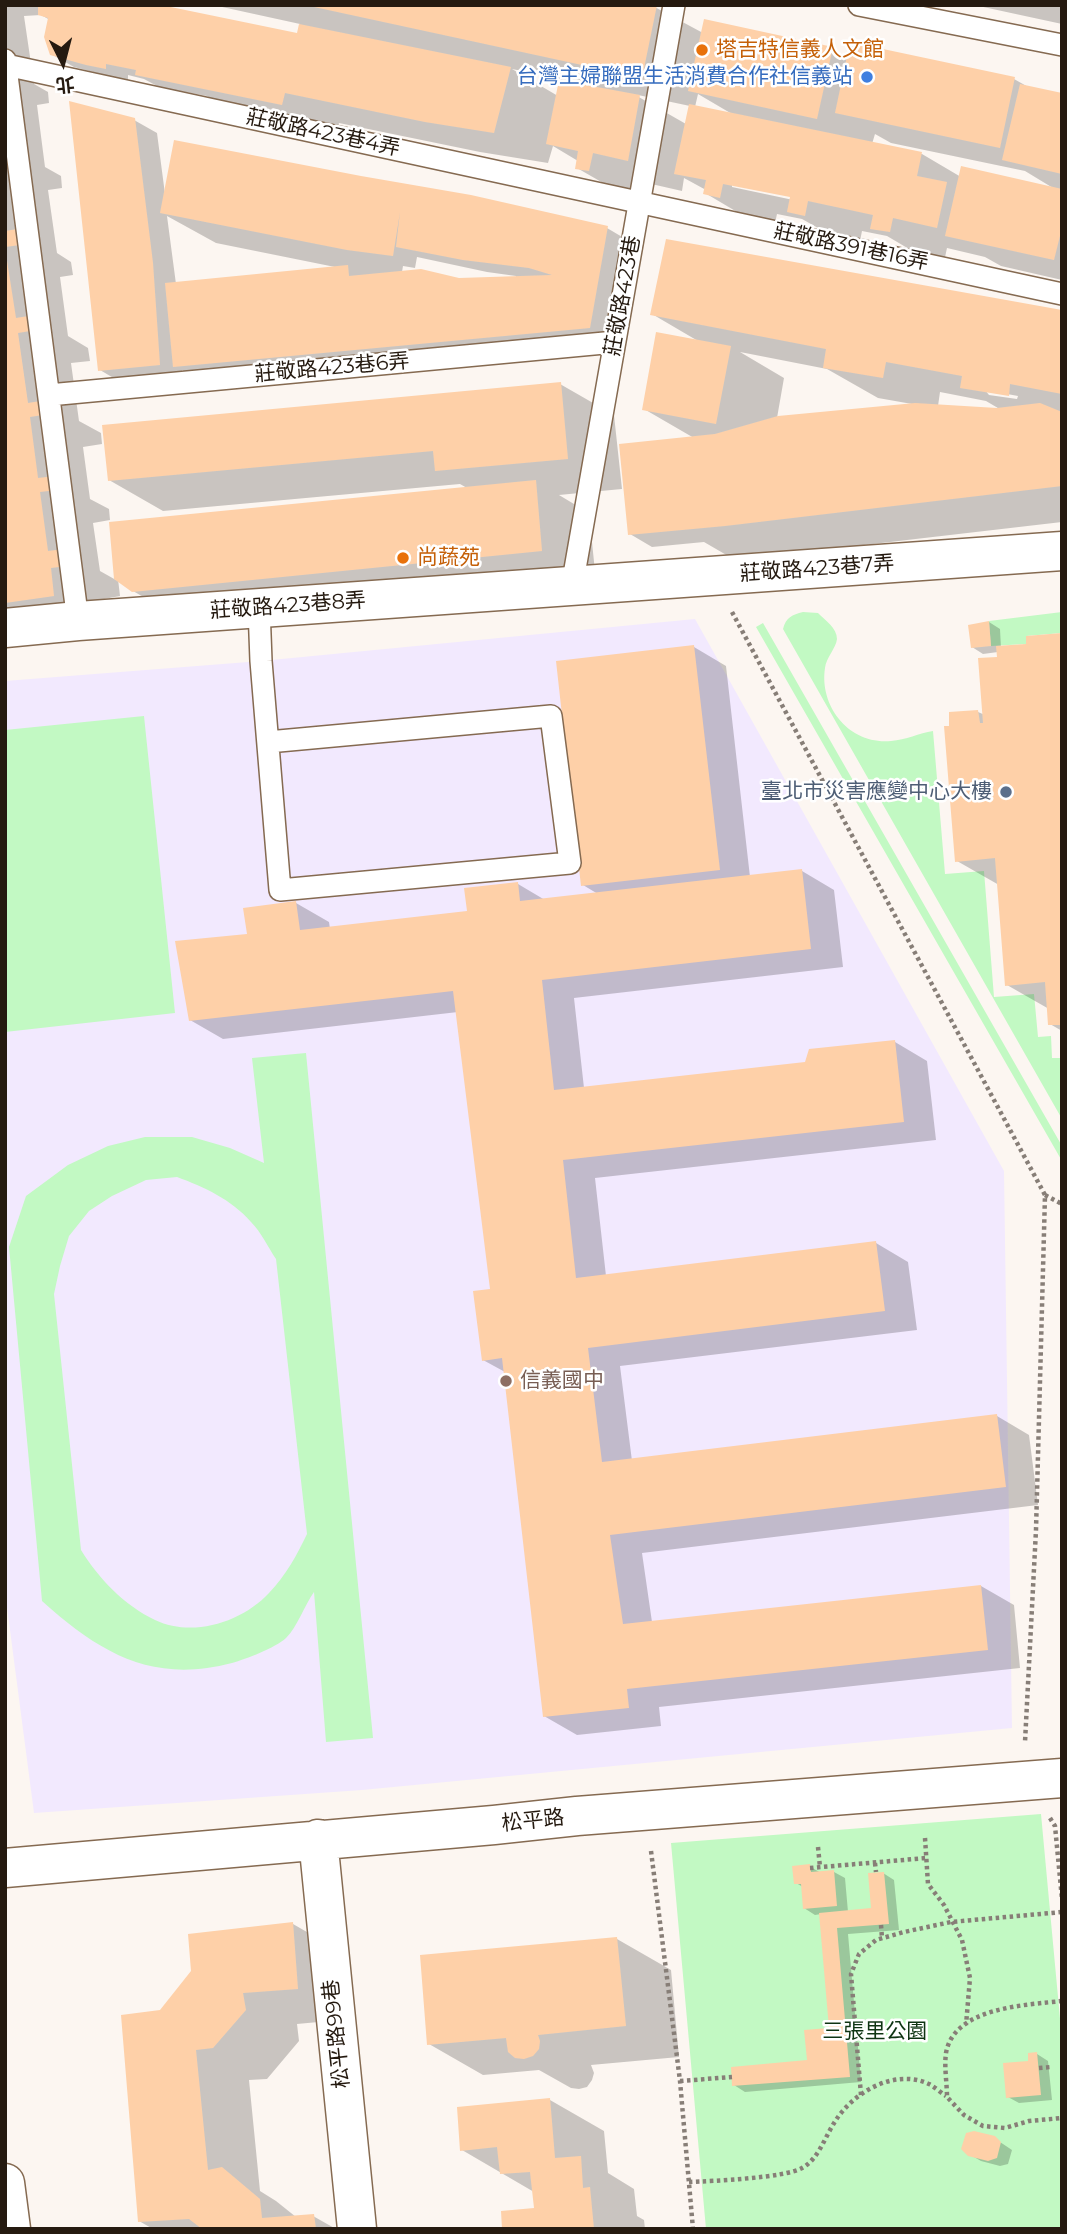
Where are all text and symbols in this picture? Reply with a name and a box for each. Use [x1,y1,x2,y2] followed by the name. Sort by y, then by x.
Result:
[28,28,98,98] north arrow
[716,37,884,63] place label: 塔吉特信義人文館
[694,42,710,58] marker: 塔吉特信義人文館
[517,64,853,90] place label: 台灣主婦聯盟生活消費合作社信義站
[859,69,875,85] marker: 台灣主婦聯盟生活消費合作社信義站
[55,72,76,97] text: 北
[244,104,402,162] street label: 莊敬路423巷4弄
[771,218,931,276] street label: 莊敬路391巷16弄
[600,234,646,358] street label: 莊敬路423巷
[253,349,411,387] street label: 莊敬路423巷6弄
[417,545,480,571] place label: 尚蔬苑
[395,550,411,566] marker: 尚蔬苑
[739,551,895,587] street label: 莊敬路423巷7弄
[209,588,367,624] street label: 莊敬路423巷8弄
[761,779,992,805] place label: 臺北市災害應變中心大樓
[998,784,1014,800] marker: 臺北市災害應變中心大樓
[520,1368,604,1394] place label: 信義國中
[498,1373,514,1389] marker: 信義國中
[500,1805,566,1837] street label: 松平路
[319,1978,355,2090] street label: 松平路99巷
[823,2019,927,2045] park label: 三張里公園

